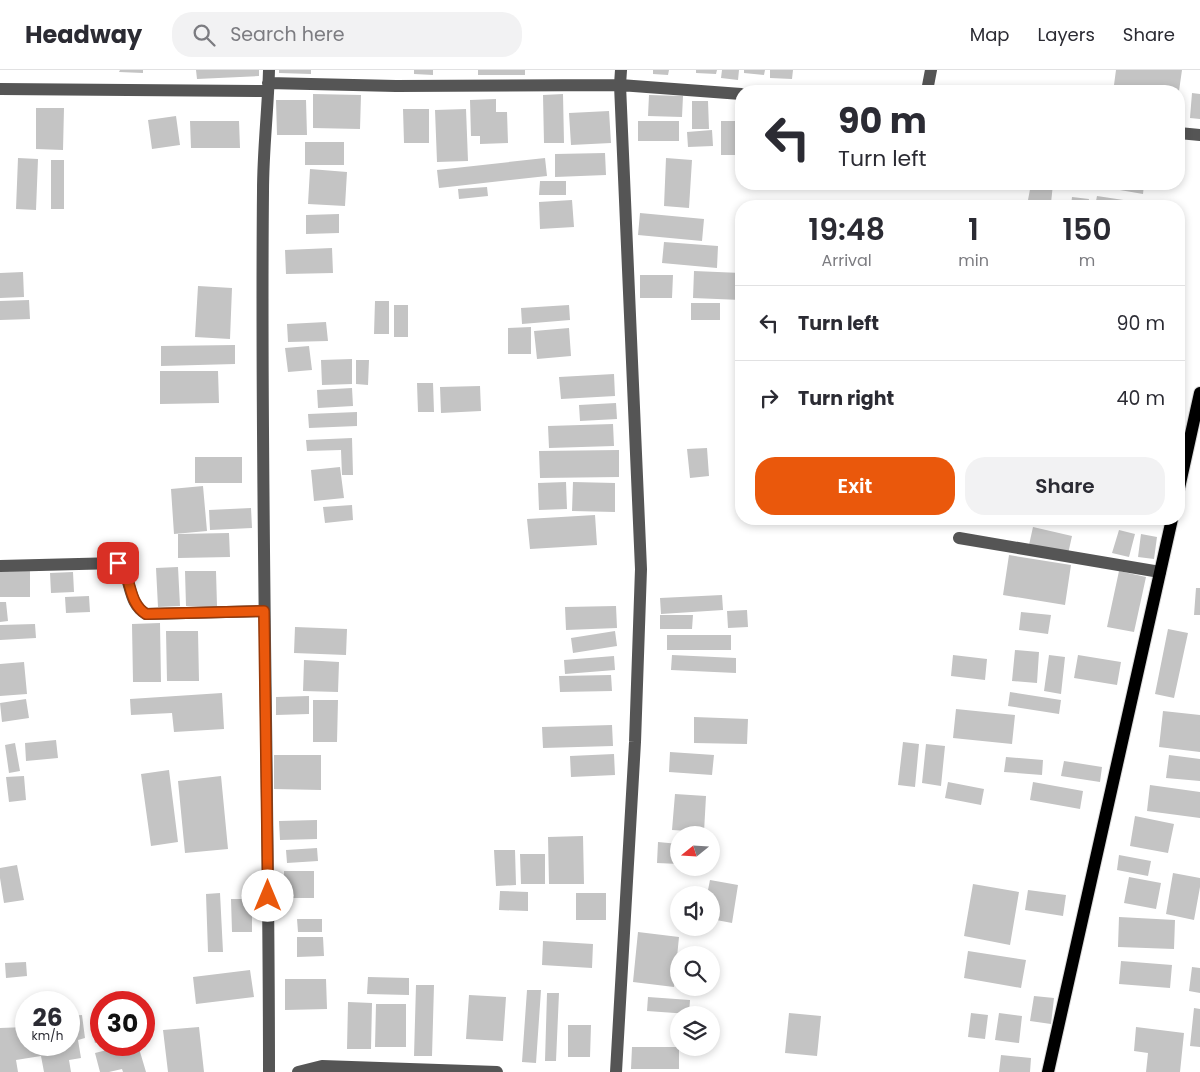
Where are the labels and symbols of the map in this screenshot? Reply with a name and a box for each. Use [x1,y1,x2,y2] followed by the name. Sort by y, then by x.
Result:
[97,542,139,584] pin
[670,826,720,876] north arrow
[241,869,293,921] position arrow
[90,991,155,1056] speed limit sign: 30

